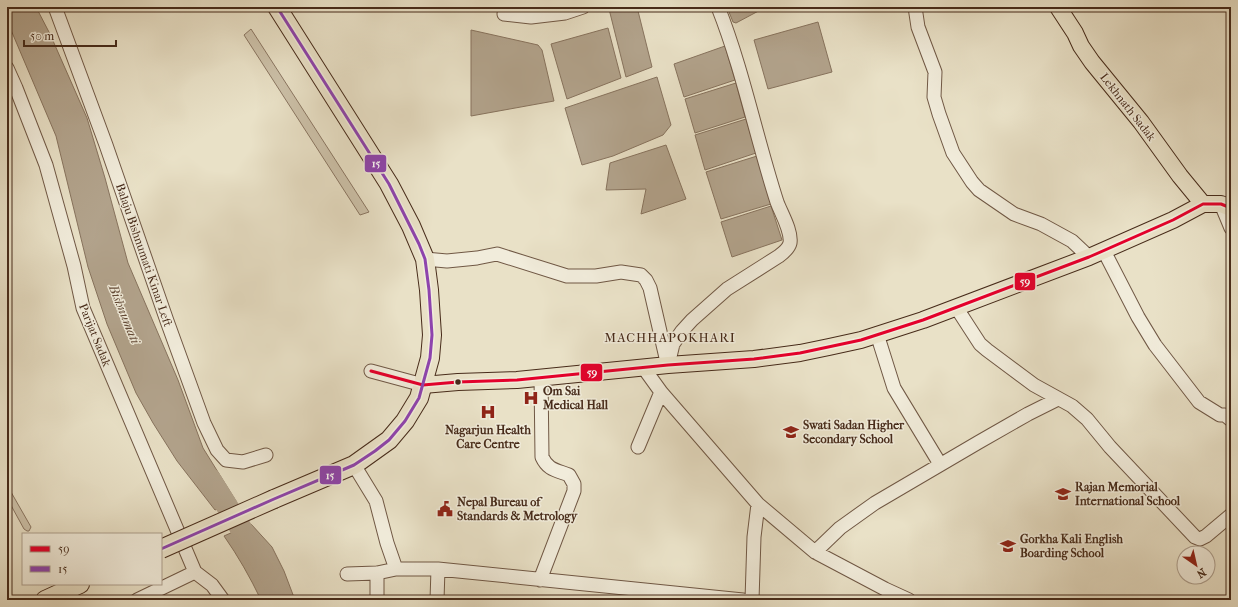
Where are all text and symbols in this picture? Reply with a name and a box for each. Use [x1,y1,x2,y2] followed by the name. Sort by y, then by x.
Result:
[24,22,116,48] scale bar
[30,29,54,43] text: 50 m
[1097,70,1159,144] street label: Lekhnath Sadak
[364,154,387,173] line badge: 15
[372,157,381,170] text: 15
[113,181,175,329] street label: Balaju Bishnumati Kinar Left
[1014,272,1036,291] line badge: 59
[1020,275,1030,288] text: 59
[106,282,144,346] water label: Bishnumati
[76,301,114,369] street label: Parijat Sadak
[604,330,736,345] district label: MACHHAPOKHARI
[580,363,603,382] line badge: 59
[587,366,597,379] text: 59
[453,377,463,387] unlabelled marker
[542,384,609,412] place label: Om Sai Medical Hall
[522,389,540,407] hospital icon: Om Sai Medical Hall
[479,403,497,421] hospital icon: Nagarjun Health Care Centre
[803,418,905,447] place label: Swati Sadan Higher Secondary School
[445,423,531,451] place label: Nagarjun Health Care Centre
[782,423,800,441] school or university icon: Swati Sadan Higher Secondary School
[319,465,342,485] line badge: 15
[326,469,335,482] text: 15
[1075,480,1181,508] place label: Rajan Memorial International School
[1054,485,1072,503] school or university icon: Rajan Memorial International School
[457,495,578,524] place label: Nepal Bureau of Standards & Metrology
[436,500,454,518] public building icon: Nepal Bureau of Standards & Metrology
[1020,532,1123,561] place label: Gorkha Kali English Boarding School
[22,533,162,585] legend
[999,537,1017,555] school or university icon: Gorkha Kali English Boarding School
[58,542,69,556] text: 59
[1176,545,1216,585] north arrow
[58,562,67,576] text: 15
[1194,565,1208,581] text: N

